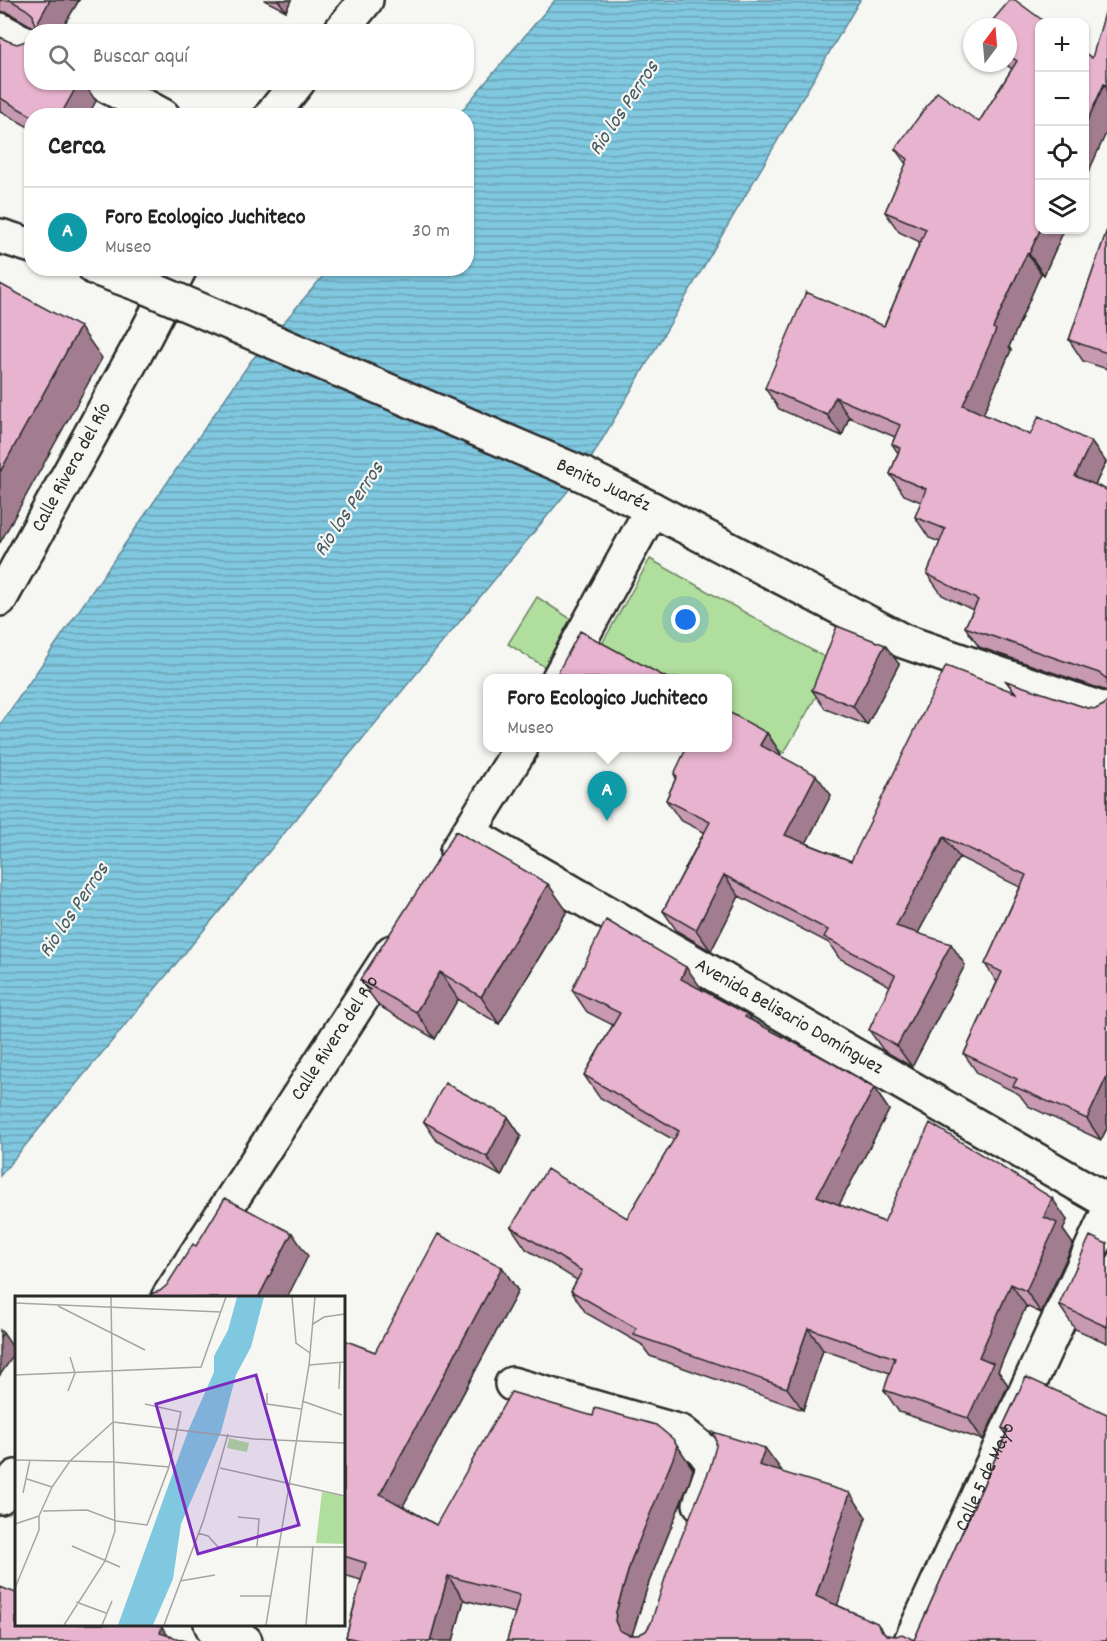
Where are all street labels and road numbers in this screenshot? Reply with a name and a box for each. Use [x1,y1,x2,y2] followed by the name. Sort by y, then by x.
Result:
[25,398,120,538] street label: Calle Rivera del Río
[551,452,655,520] street label: Benito Juaréz
[689,952,888,1083] street label: Avenida Belisario Domínguez
[285,970,387,1107] street label: Calle Rivera del Río
[949,1418,1023,1536] street label: Calle 5 de Mayo

